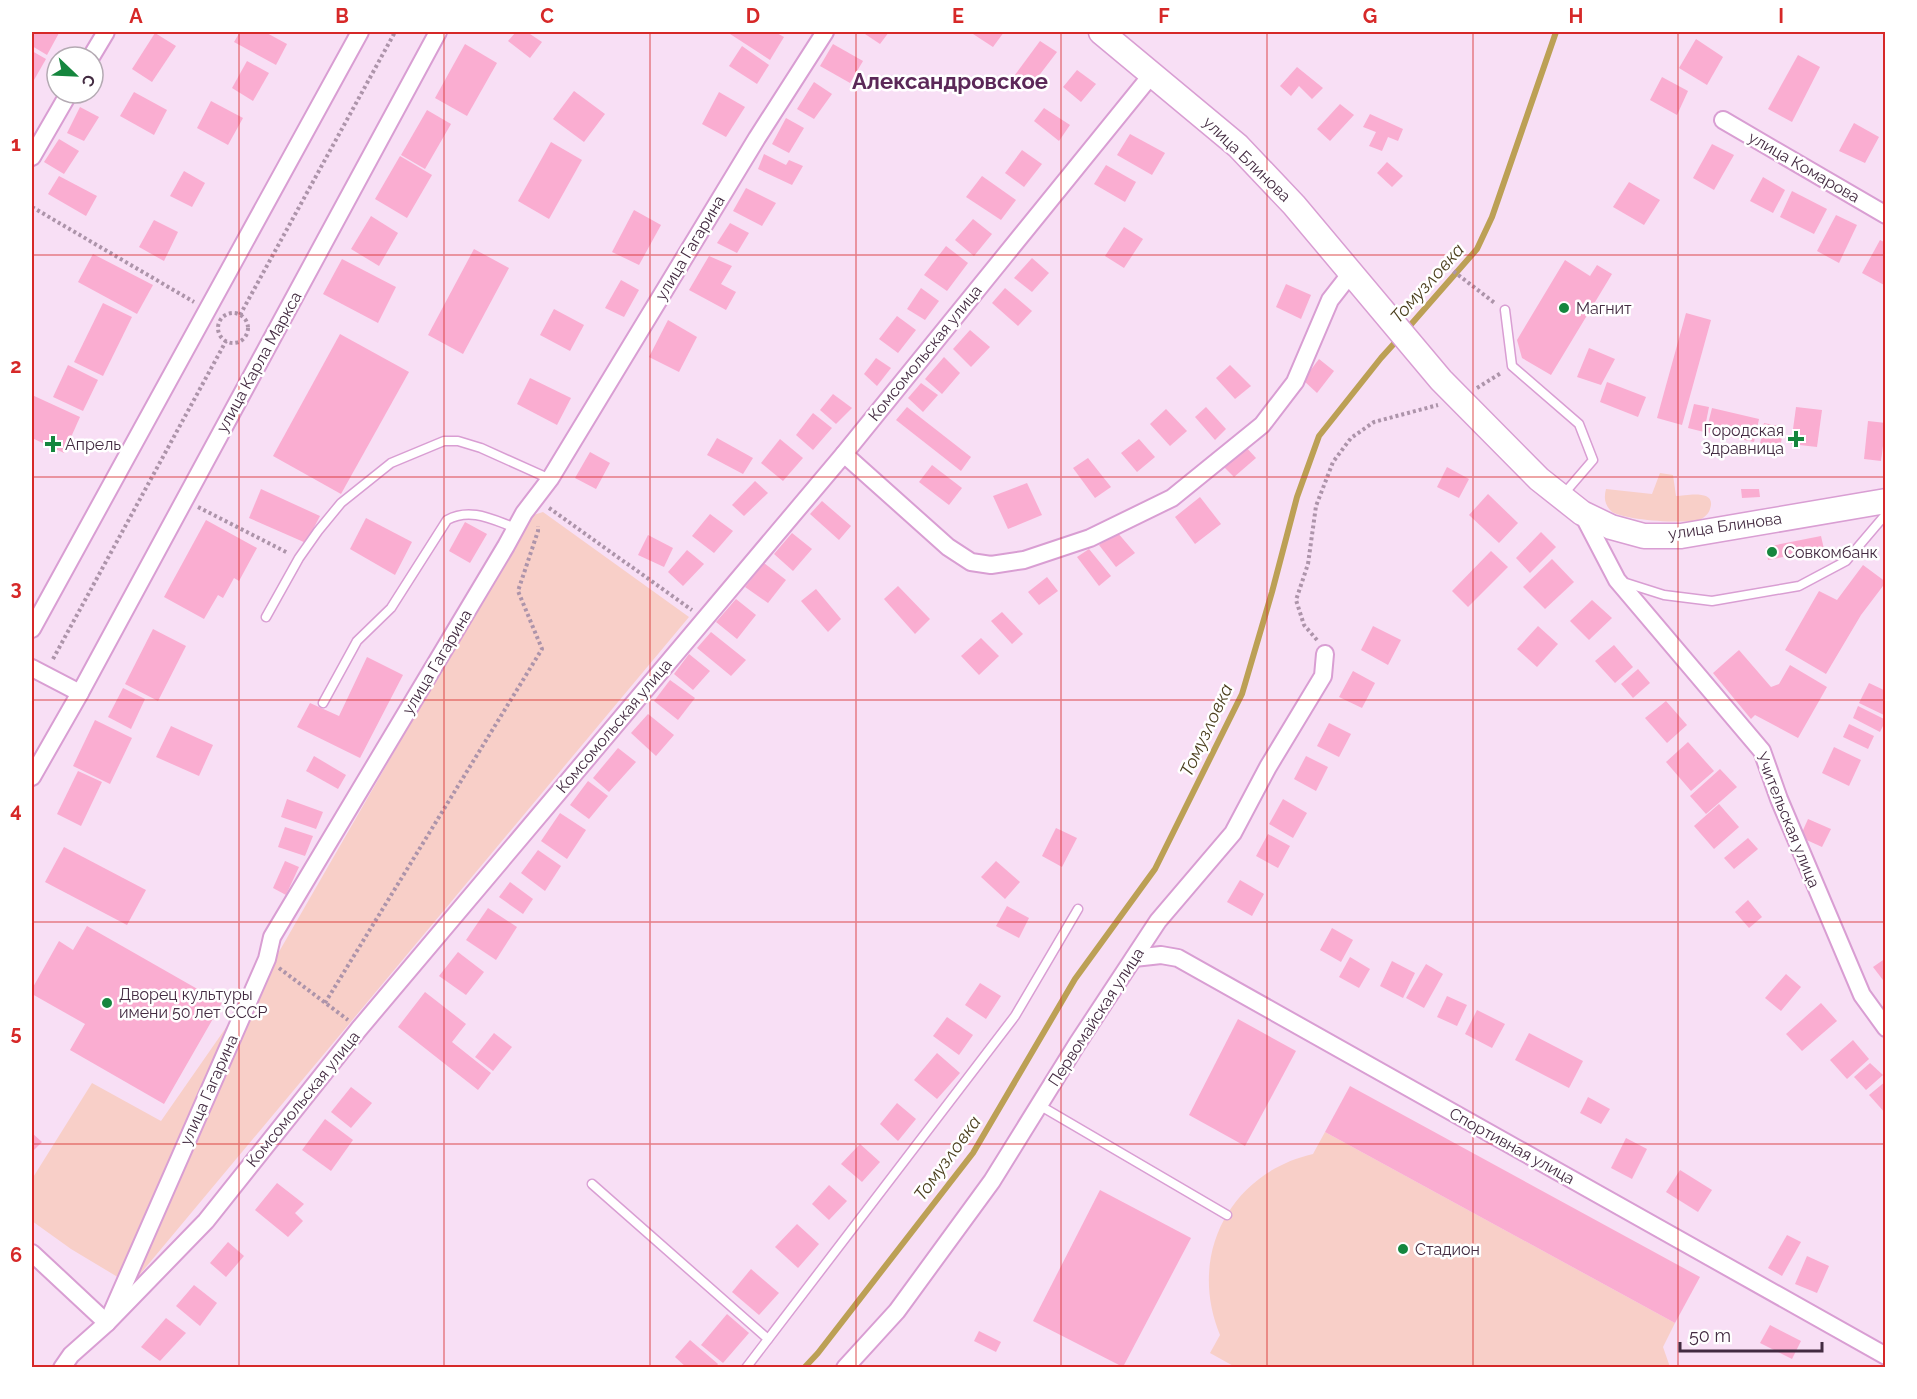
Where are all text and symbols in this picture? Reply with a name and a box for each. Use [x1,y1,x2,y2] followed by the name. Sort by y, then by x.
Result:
[129,4,143,28] text: A
[335,4,349,28] text: B
[540,4,554,28] text: C
[746,4,760,28] text: D
[952,4,964,28] text: E
[1158,4,1170,28] text: F
[1363,4,1377,28] text: G
[1569,4,1583,28] text: H
[1778,4,1784,28] text: I
[45,45,105,105] north arrow
[852,68,1048,94] district label: Александровское
[77,72,99,89] text: С
[1199,112,1295,206] street label: улица Блинова
[1745,127,1863,207] street label: улица Комарова
[11,132,21,156] text: 1
[651,192,729,304] street label: улица Гагарина
[1386,239,1468,327] water label: Томузловка
[864,281,986,425] street label: Комсомольская улица
[212,288,306,436] street label: улица Карла Маркса
[1576,299,1632,318] place label: Магнит
[1557,301,1571,315] marker: Магнит
[10,354,22,378] text: 2
[1702,421,1784,458] place label: Городская Здравница
[1789,432,1803,446] marker: Городская Здравница
[65,435,121,454] place label: Апрель
[46,437,60,451] marker: Апрель
[1667,509,1783,543] street label: улица Блинова
[1784,543,1878,562] place label: Совкомбанк
[1765,545,1779,559] marker: Совкомбанк
[10,576,22,600] text: 3
[398,606,476,718] street label: улица Гагарина
[552,655,676,797] street label: Комсомольская улица
[1175,680,1237,780] water label: Томузловка
[1752,749,1824,891] street label: Учительская улица
[10,798,22,822] text: 4
[1044,944,1148,1090] street label: Первомайская улица
[119,985,268,1022] place label: Дворец культуры имени 50 лет СССР
[100,996,114,1010] marker: Дворец культуры имени 50 лет СССР
[10,1021,22,1045] text: 5
[242,1027,364,1171] street label: Комсомольская улица
[176,1032,242,1148] street label: улица Гагарина
[1446,1104,1578,1188] street label: Спортивная улица
[909,1111,985,1204] water label: Томузловка
[1415,1240,1480,1259] place label: Стадион
[1396,1242,1410,1256] marker: Стадион
[10,1243,22,1267] text: 6
[1680,1315,1822,1353] scale bar
[1689,1325,1731,1346] text: 50 m

